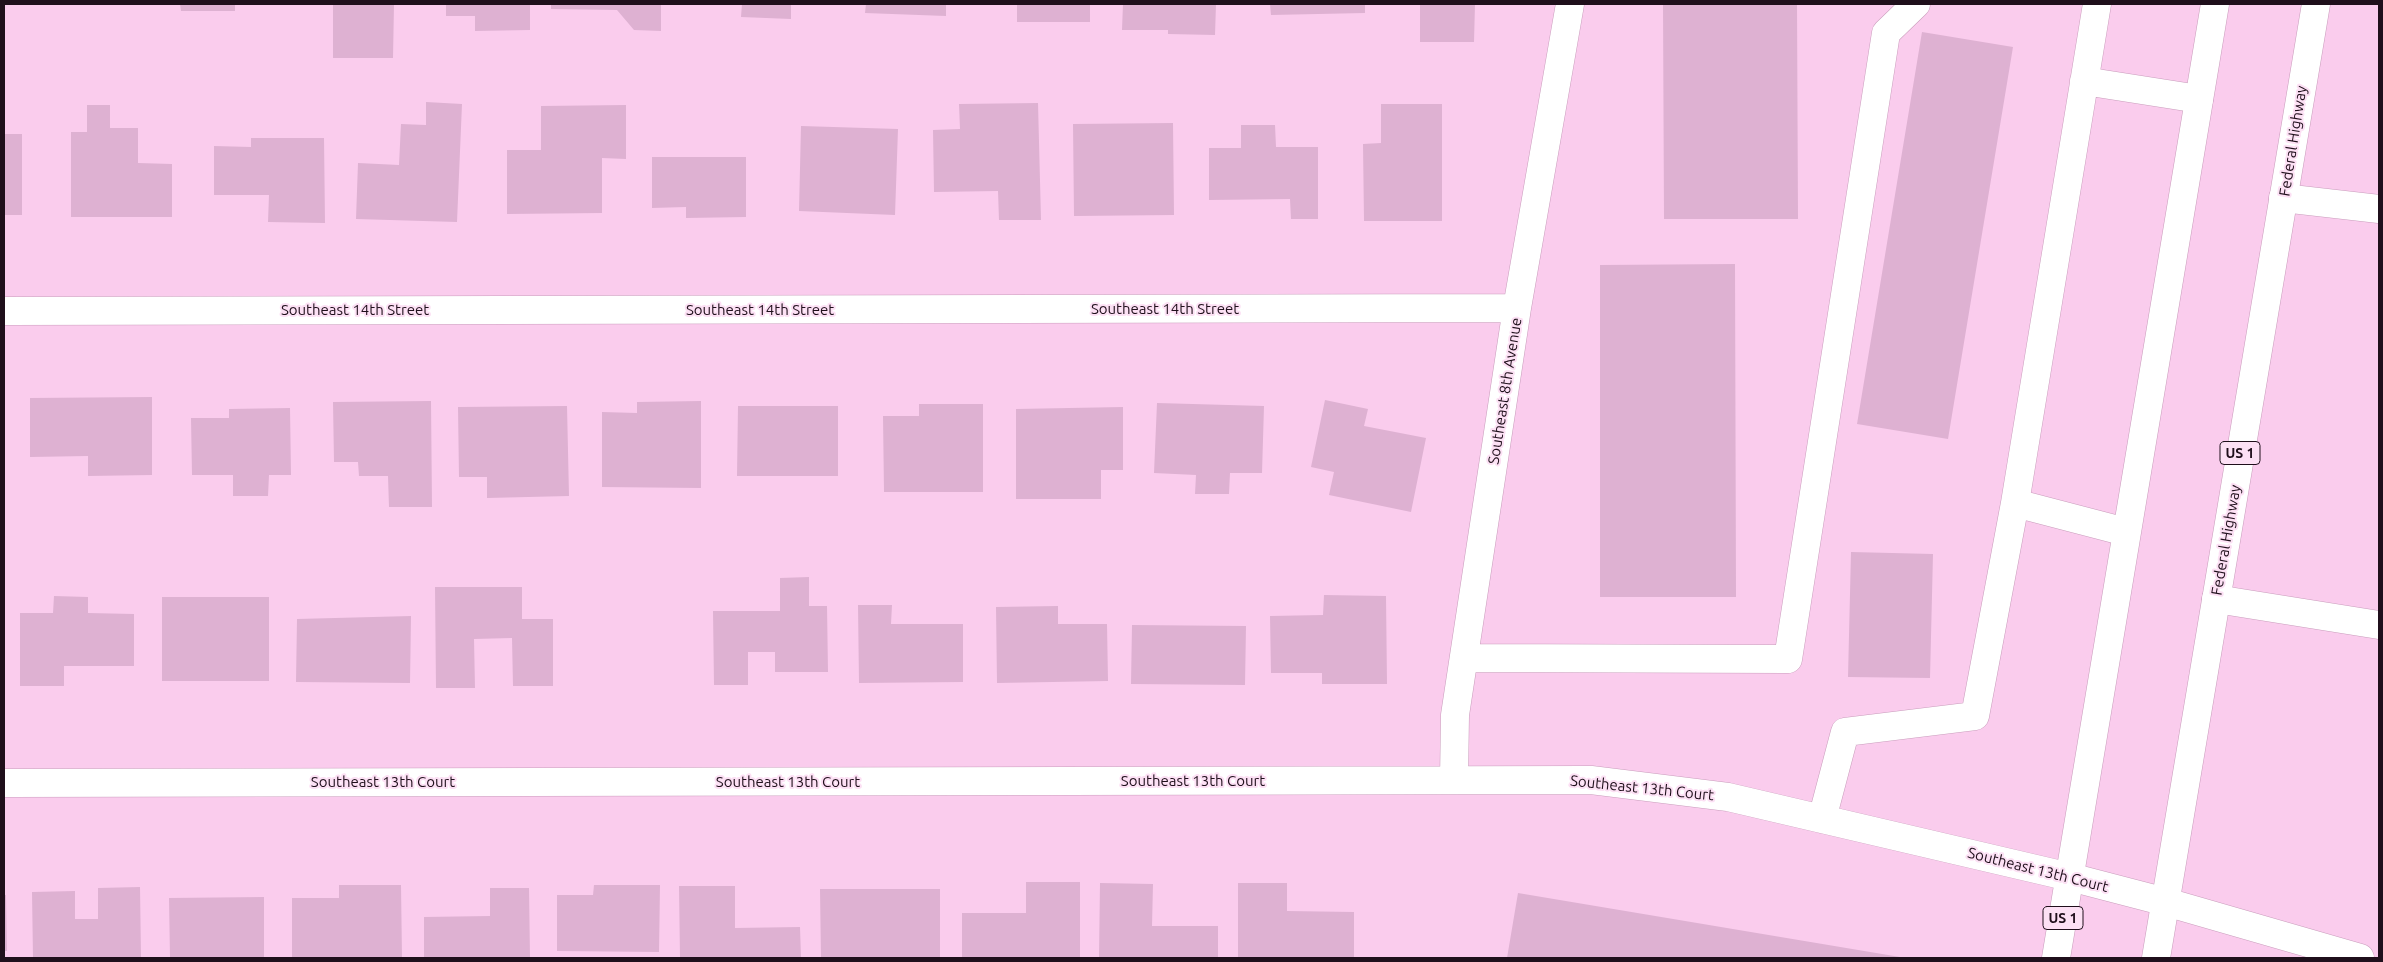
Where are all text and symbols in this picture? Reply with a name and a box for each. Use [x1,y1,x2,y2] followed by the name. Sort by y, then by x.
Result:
[2275,84,2311,198] street label: Federal Highway
[1091,300,1239,318] street label: Southeast 14th Street
[281,301,429,319] street label: Southeast 14th Street
[686,301,834,319] street label: Southeast 14th Street
[1485,316,1525,466] street label: Southeast 8th Avenue
[2220,442,2260,464] road number: US 1
[2207,483,2245,597] street label: Federal Highway
[1121,772,1265,790] street label: Southeast 13th Court
[1569,772,1715,804] street label: Southeast 13th Court
[311,773,455,791] street label: Southeast 13th Court
[716,773,860,791] street label: Southeast 13th Court
[1966,844,2110,896] street label: Southeast 13th Court
[2043,906,2083,930] road number: US 1

